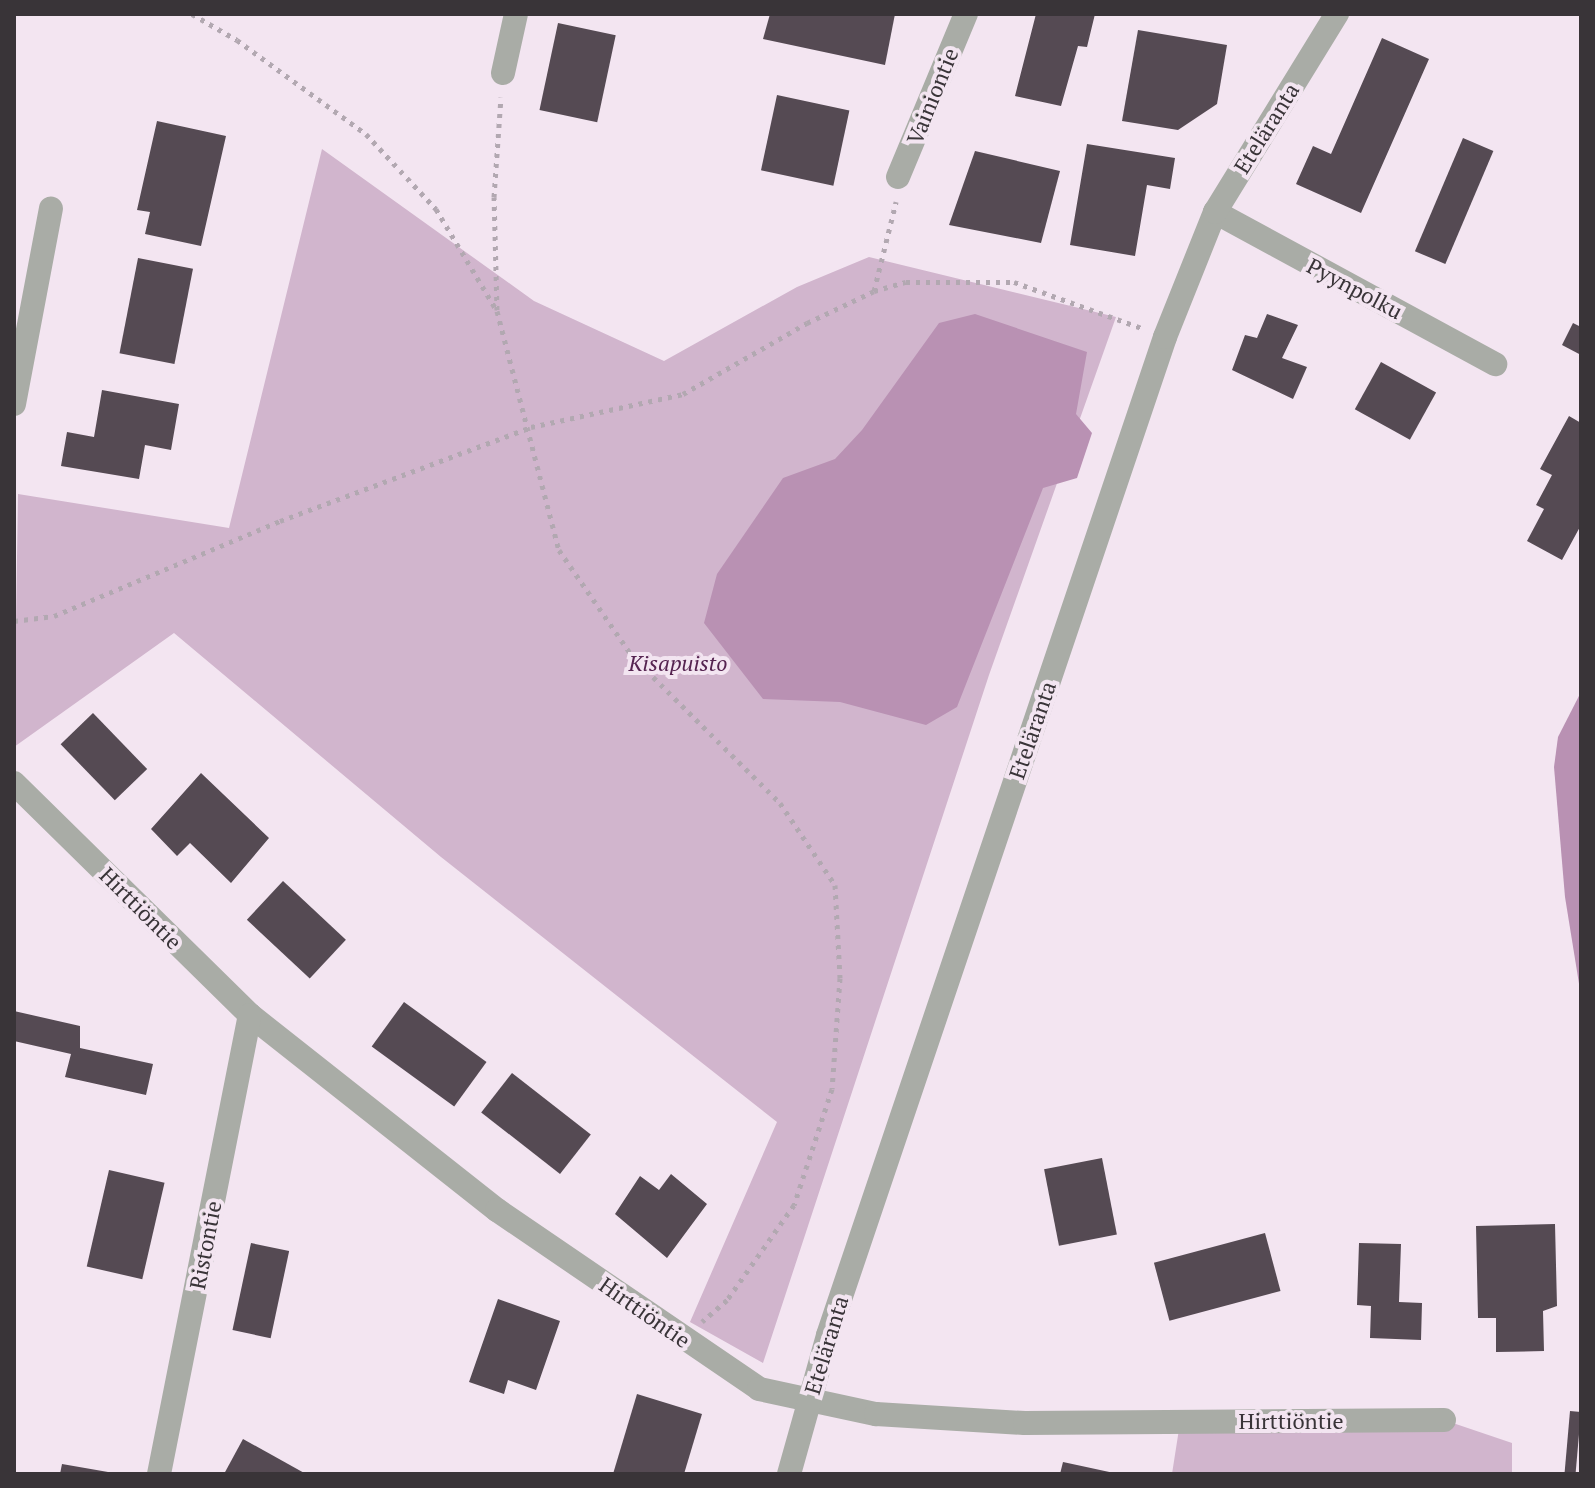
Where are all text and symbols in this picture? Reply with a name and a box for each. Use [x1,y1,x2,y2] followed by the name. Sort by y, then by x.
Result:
[901,44,963,148] street label: Vainiontie
[1228,78,1304,178] street label: Eteläranta
[1303,252,1407,324] street label: Pyynpolku
[629,650,727,676] park label: Kisapuisto
[1003,678,1061,782] street label: Eteläranta
[95,862,187,954] street label: Hirttiöntie
[184,1199,226,1291] street label: Ristontie
[594,1271,696,1353] street label: Hirttiöntie
[799,1293,853,1397] street label: Eteläranta
[1238,1408,1344,1434] street label: Hirttiöntie

